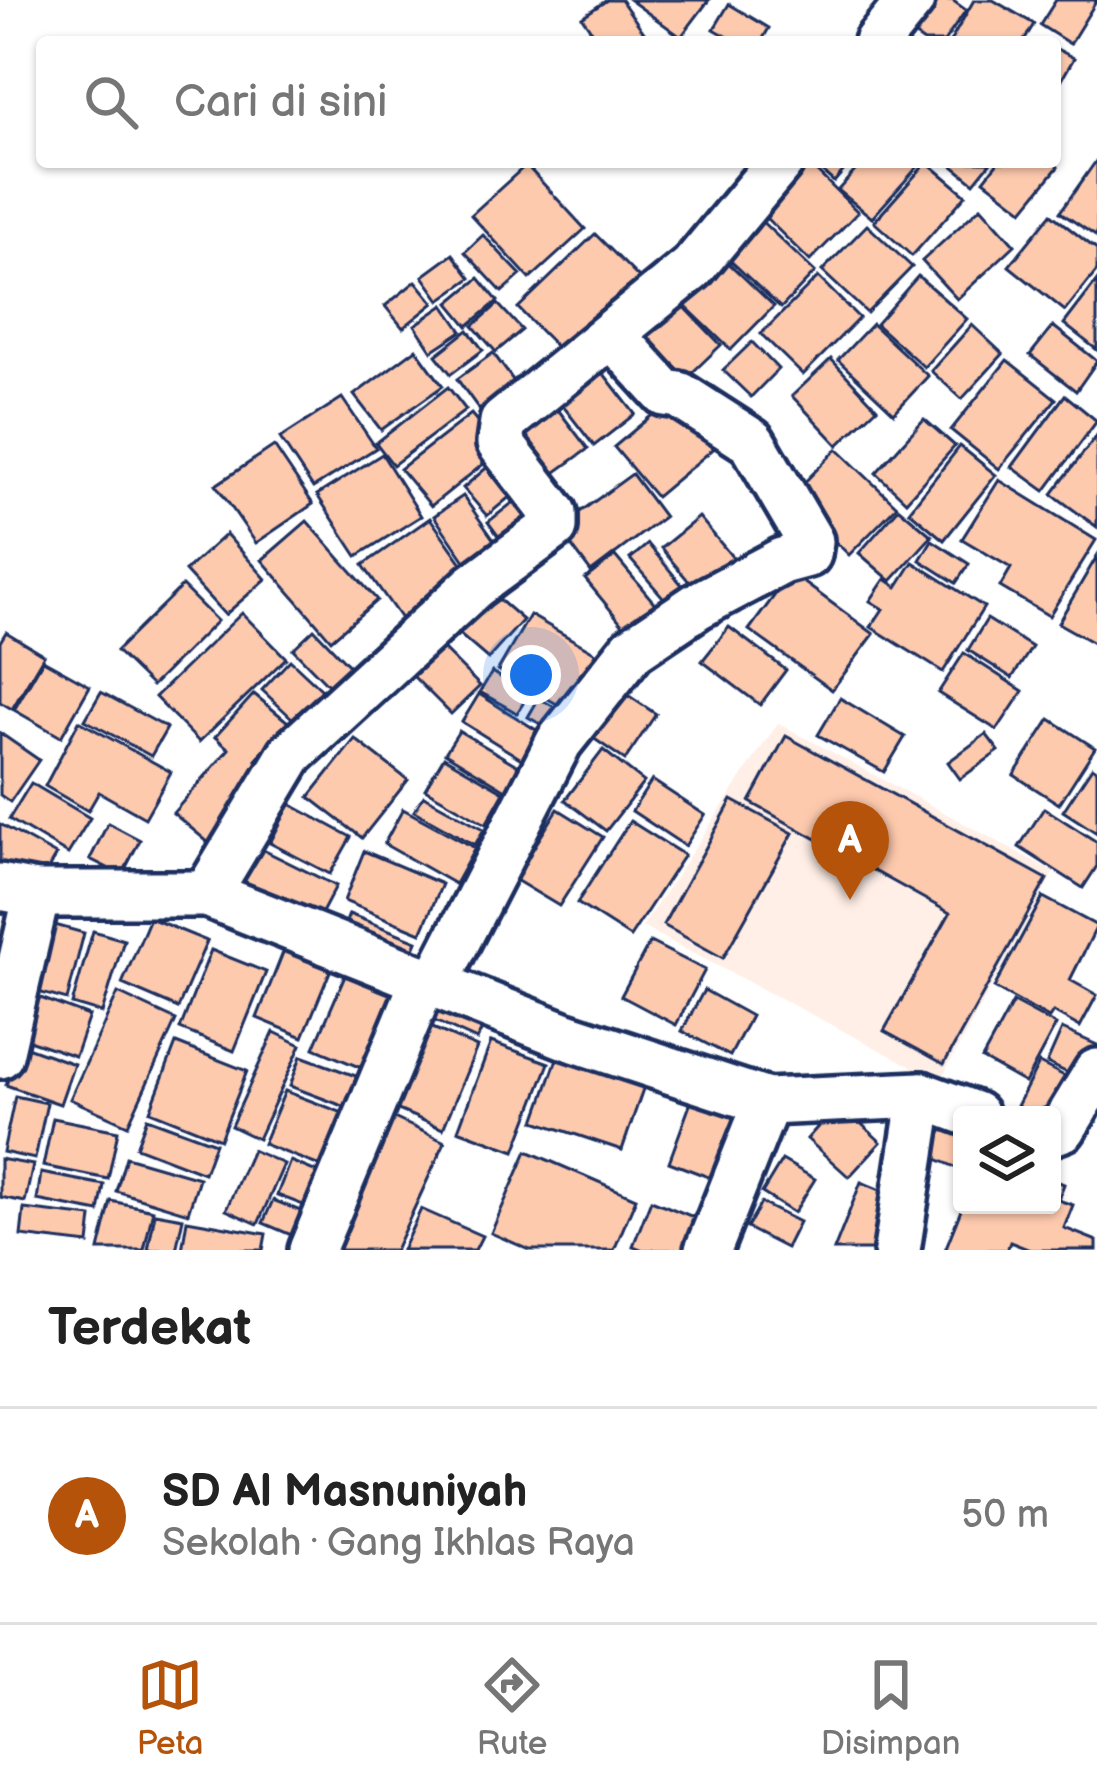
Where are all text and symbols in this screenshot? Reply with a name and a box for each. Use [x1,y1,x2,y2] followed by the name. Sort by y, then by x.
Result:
[36,36,1061,168] search box
[78,69,144,135] icon: search
[174,75,388,130] text: Cari di sini
[501,645,561,705] your location
[811,801,889,900] pin: A
[953,1106,1061,1214] map controls
[953,1106,1061,1214] button: layers
[48,1298,251,1359] text: Terdekat
[162,1465,527,1520] text: SD Al Masnuniyah
[75,1492,99,1539] text: A
[961,1492,1049,1539] text: 50 m
[162,1520,635,1567] text: Sekolah · Gang Ikhlas Raya
[137,1652,204,1764] tab: Peta
[477,1652,547,1764] tab: Rute
[821,1652,960,1764] tab: Disimpan

